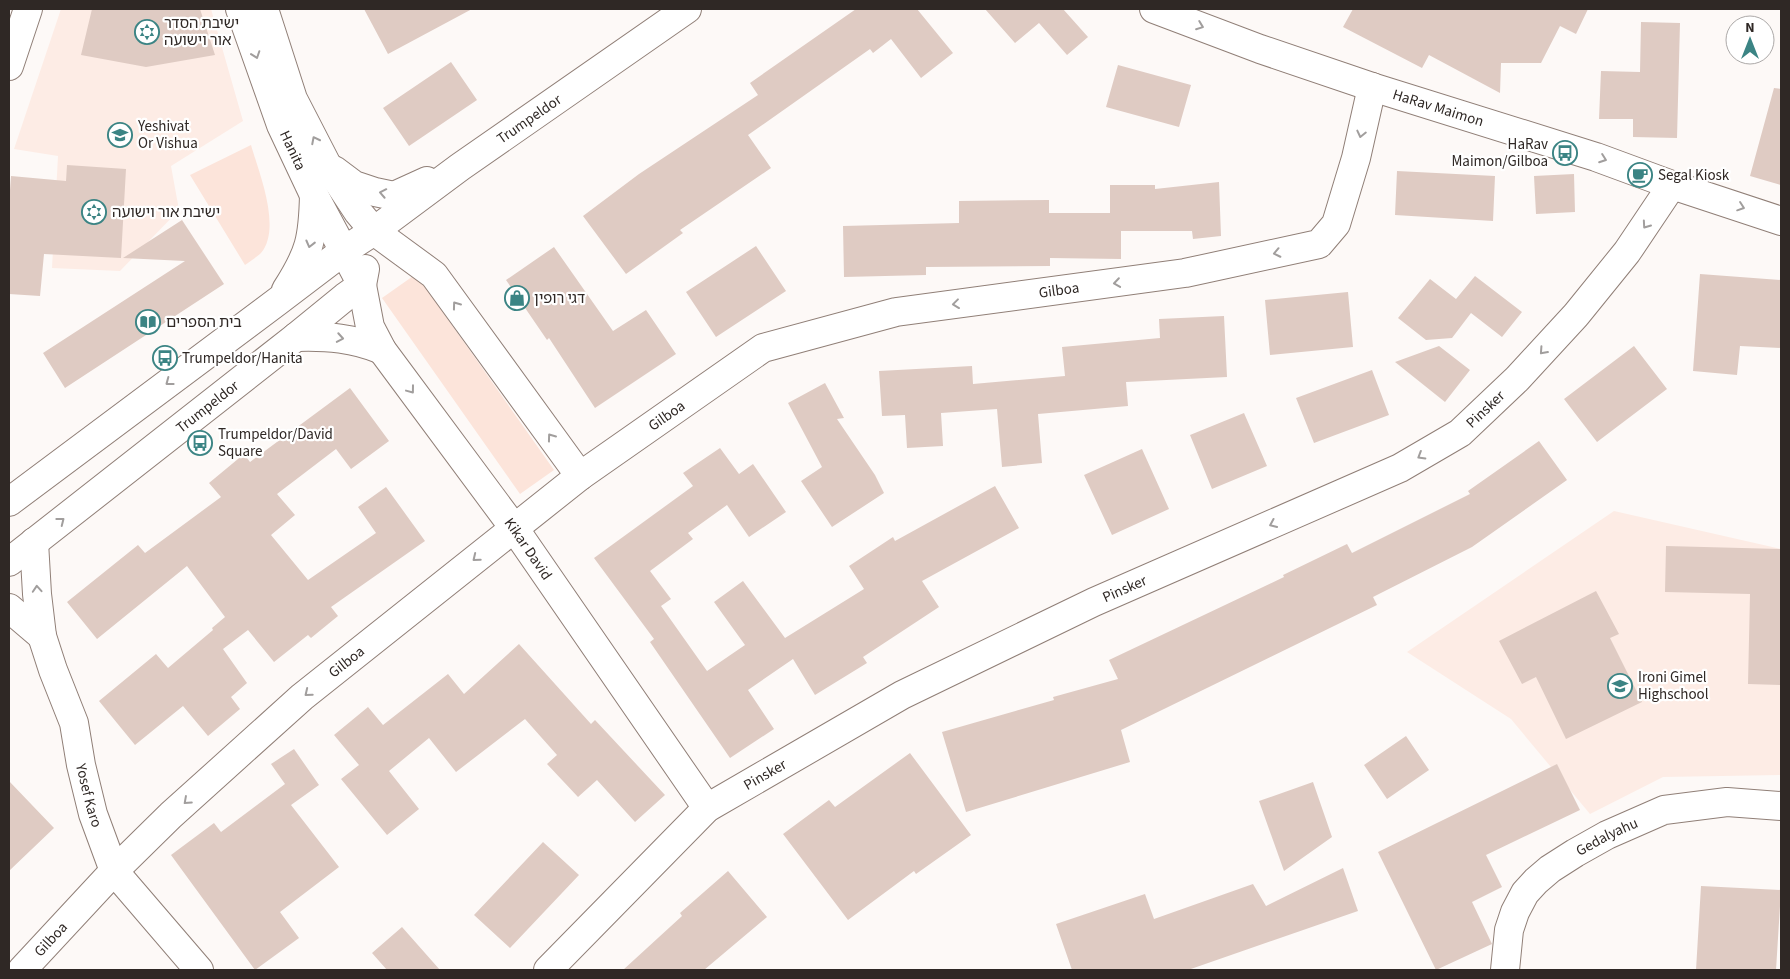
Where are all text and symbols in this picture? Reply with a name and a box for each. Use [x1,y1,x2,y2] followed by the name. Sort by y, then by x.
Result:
[164,13,239,51] place label: ישיבת הסדר אור וישועה
[1725,15,1775,65] north arrow
[1745,18,1755,38] text: N
[134,19,160,45] synagogue icon: ישיבת הסדר אור וישועה
[1195,20,1204,30] one-way arrow
[250,50,260,58] one-way arrow
[1390,84,1486,132] street label: HaRav Maimon
[493,89,567,149] street label: Trumpeldor
[137,116,198,154] place label: Yeshivat Or Vishua
[107,122,133,148] school or university icon: Yeshivat Or Vishua
[274,127,311,174] street label: Hanita
[1356,130,1367,139] one-way arrow
[1451,134,1548,172] place label: HaRav Maimon/Gilboa
[311,137,321,146] one-way arrow
[1552,140,1578,166] bus stop icon: HaRav Maimon/Gilboa
[1599,153,1607,163] one-way arrow
[1627,162,1653,188] cafe icon: Segal Kiosk
[1658,165,1730,186] place label: Segal Kiosk
[379,189,387,199] one-way arrow
[81,199,107,225] synagogue icon: ישיבת אור וישועה
[1736,201,1745,211] one-way arrow
[112,202,220,223] place label: ישיבת אור וישועה
[1643,220,1652,229] one-way arrow
[305,239,315,247] one-way arrow
[1273,248,1282,258] one-way arrow
[1037,277,1080,304] street label: Gilboa
[1113,277,1122,287] one-way arrow
[504,285,530,311] shop icon: דגי רופין
[534,288,585,309] place label: דגי רופין
[952,298,960,309] one-way arrow
[453,301,462,311] one-way arrow
[135,309,161,335] library icon: בית הספרים
[166,312,242,333] place label: בית הספרים
[336,333,345,343] one-way arrow
[152,345,178,371] bus stop icon: Trumpeldor/Hanita
[1540,346,1549,355] one-way arrow
[182,348,303,369] place label: Trumpeldor/Hanita
[172,375,244,438] street label: Trumpeldor
[165,376,175,385] one-way arrow
[406,384,414,393] one-way arrow
[1461,385,1510,433] street label: Pinsker
[644,396,689,436] street label: Gilboa
[218,424,333,462] place label: Trumpeldor/David Square
[187,430,213,456] bus stop icon: Trumpeldor/David Square
[548,433,557,443] one-way arrow
[1417,450,1426,460] one-way arrow
[499,514,557,584] street label: Kikar David
[1269,517,1278,528] one-way arrow
[55,518,65,527] one-way arrow
[473,553,482,561] one-way arrow
[1099,570,1151,608] street label: Pinsker
[32,585,43,593] one-way arrow
[324,641,369,683] street label: Gilboa
[1638,667,1709,705] place label: Ironi Gimel Highschool
[1607,673,1633,699] school or university icon: Ironi Gimel Highschool
[305,687,314,695] one-way arrow
[740,754,791,796] street label: Pinsker
[70,760,107,830] street label: Yosef Karo
[184,795,193,804] one-way arrow
[1572,813,1641,861] street label: Gedalyahu
[29,918,72,962] street label: Gilboa

